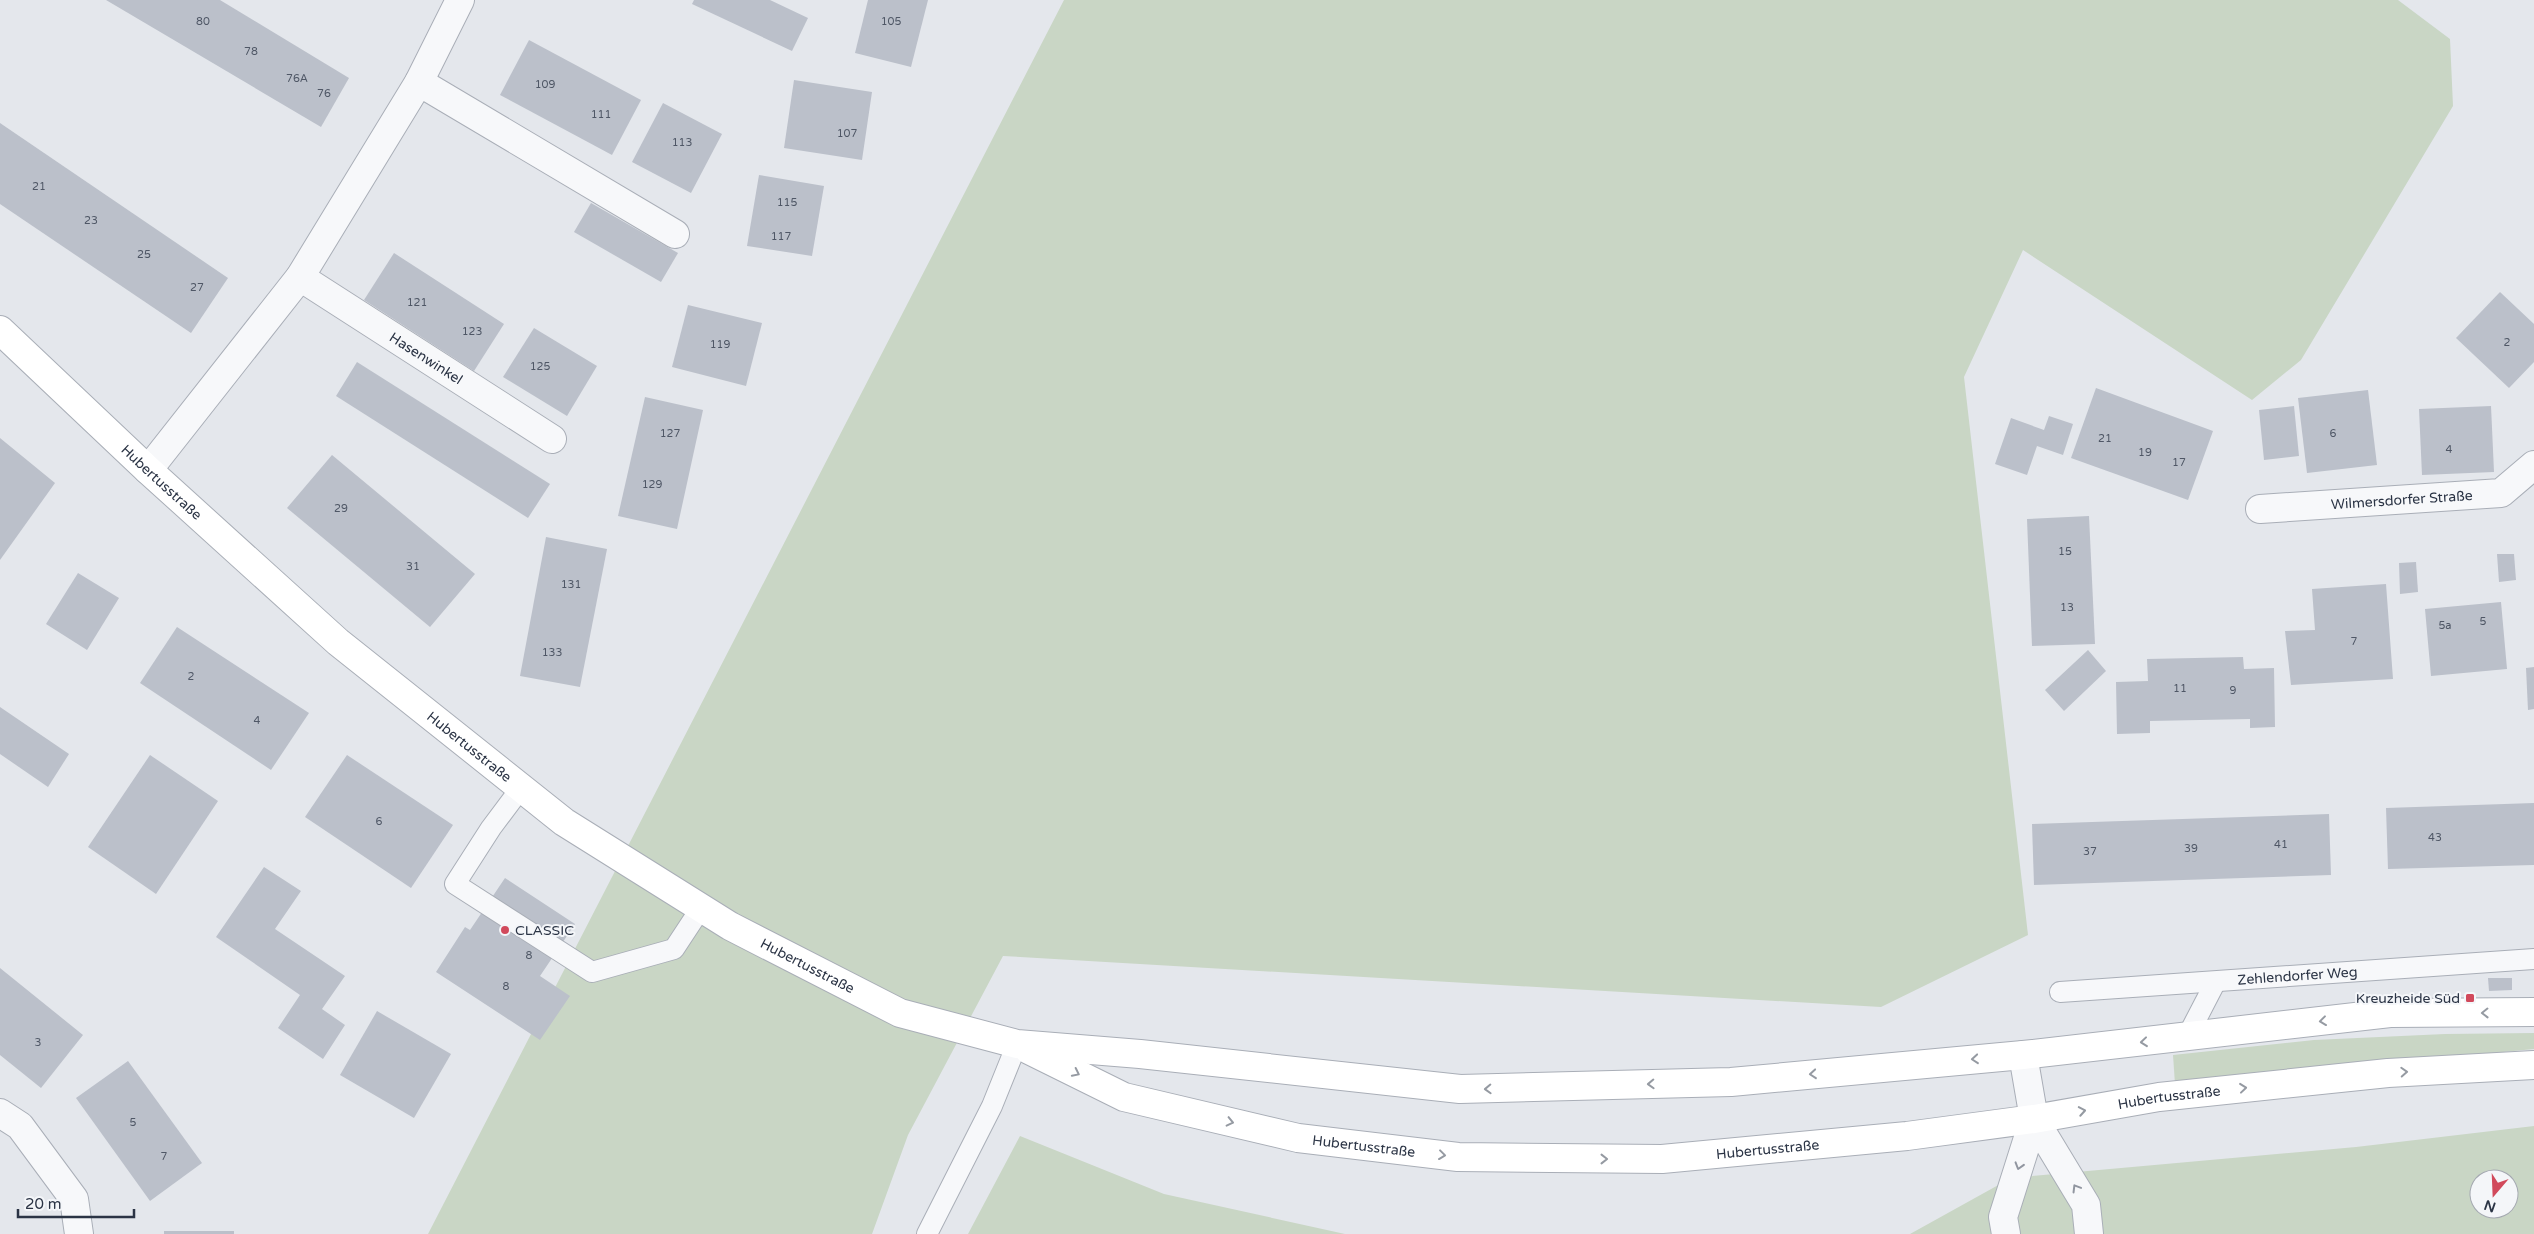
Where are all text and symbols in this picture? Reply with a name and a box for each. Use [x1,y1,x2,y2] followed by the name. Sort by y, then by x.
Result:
[196,15,210,28] house number: 80
[881,15,901,28] house number: 105
[244,45,258,58] house number: 78
[286,72,308,85] house number: 76A
[535,78,555,91] house number: 109
[317,87,331,100] house number: 76
[591,108,611,121] house number: 111
[837,127,857,140] house number: 107
[672,136,692,149] house number: 113
[32,180,46,193] house number: 21
[777,196,797,209] house number: 115
[84,214,98,227] house number: 23
[771,230,791,243] house number: 117
[137,248,151,261] house number: 25
[190,281,204,294] house number: 27
[407,296,427,309] house number: 121
[462,325,482,338] house number: 123
[386,329,466,388] street label: Hasenwinkel
[2504,336,2511,349] house number: 2
[710,338,730,351] house number: 119
[530,360,550,373] house number: 125
[660,427,680,440] house number: 127
[2330,427,2337,440] house number: 6
[2098,432,2112,445] house number: 21
[118,441,205,524] street label: Hubertusstraße
[2446,443,2453,456] house number: 4
[2138,446,2152,459] house number: 19
[2172,456,2186,469] house number: 17
[642,478,662,491] house number: 129
[2330,487,2473,513] street label: Wilmersdorfer Straße
[334,502,348,515] house number: 29
[2058,545,2072,558] house number: 15
[406,560,420,573] house number: 31
[561,578,581,591] house number: 131
[2060,601,2074,614] house number: 13
[2480,615,2487,628] house number: 5
[2438,619,2452,632] house number: 5a
[2351,635,2358,648] house number: 7
[542,646,562,659] house number: 133
[188,670,195,683] house number: 2
[2173,682,2187,695] house number: 11
[2230,684,2237,697] house number: 9
[423,708,515,786] street label: Hubertusstraße
[254,714,261,727] house number: 4
[376,815,383,828] house number: 6
[2428,831,2442,844] house number: 43
[2274,838,2288,851] house number: 41
[2184,842,2198,855] house number: 39
[2083,845,2097,858] house number: 37
[515,922,574,939] place label: CLASSIC
[499,924,511,936] marker: CLASSIC
[757,935,857,997] street label: Hubertusstraße
[526,949,533,962] house number: 8
[2237,963,2358,989] street label: Zehlendorfer Weg
[503,980,510,993] house number: 8
[2356,990,2460,1007] place label: Kreuzheide Süd
[2464,992,2476,1004] marker: Kreuzheide Süd
[2481,1008,2489,1018] one-way arrow
[2319,1015,2327,1026] one-way arrow
[35,1036,42,1049] house number: 3
[2140,1036,2148,1047] one-way arrow
[1971,1054,1979,1065] one-way arrow
[2401,1066,2409,1077] one-way arrow
[1071,1067,1080,1077] one-way arrow
[1809,1068,1817,1079] one-way arrow
[1647,1079,1654,1089] one-way arrow
[1484,1083,1492,1094] one-way arrow
[2117,1083,2221,1113] street label: Hubertusstraße
[2239,1083,2247,1094] one-way arrow
[2078,1106,2086,1116] one-way arrow
[130,1116,137,1129] house number: 5
[1225,1116,1234,1127] one-way arrow
[1311,1132,1416,1161] street label: Hubertusstraße
[1715,1136,1820,1163] street label: Hubertusstraße
[1438,1149,1446,1160] one-way arrow
[161,1150,168,1163] house number: 7
[1601,1154,1609,1164] one-way arrow
[2015,1161,2025,1170] one-way arrow
[2469,1169,2519,1219] north arrow
[2073,1185,2083,1194] one-way arrow
[18,1186,134,1218] scale bar
[25,1195,62,1213] text: 20 m
[2482,1196,2498,1216] text: N

